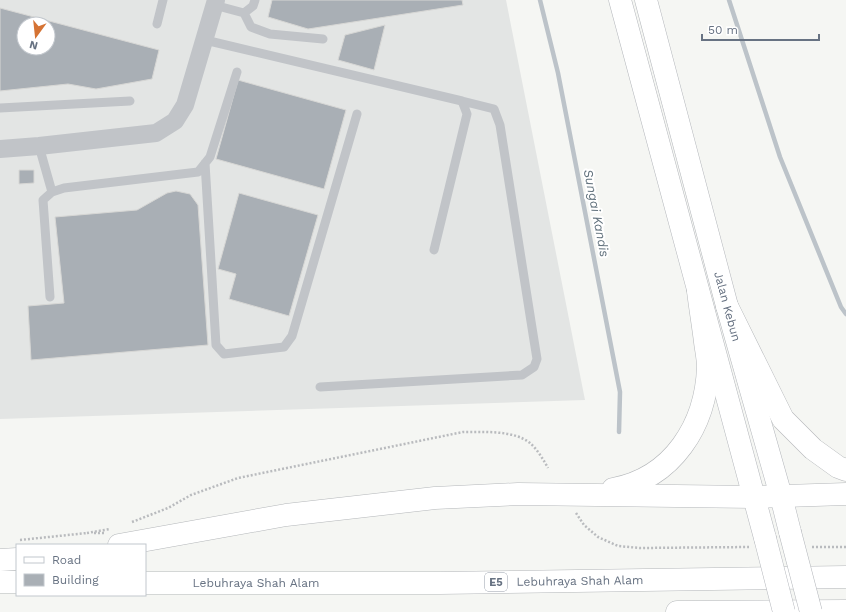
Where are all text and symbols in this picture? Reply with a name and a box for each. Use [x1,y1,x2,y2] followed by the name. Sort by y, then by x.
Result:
[16,16,56,56] north arrow
[702,16,819,42] scale bar
[708,23,738,37] text: 50 m
[28,38,39,53] text: N
[581,168,612,259] water label: Sungai Kandis
[711,270,744,343] street label: Jalan Kebun
[16,544,146,596] legend
[52,553,81,567] text: Road
[52,573,99,587] text: Building
[485,573,507,591] road number: E5
[516,573,644,589] street label: Lebuhraya Shah Alam
[192,576,320,590] street label: Lebuhraya Shah Alam

